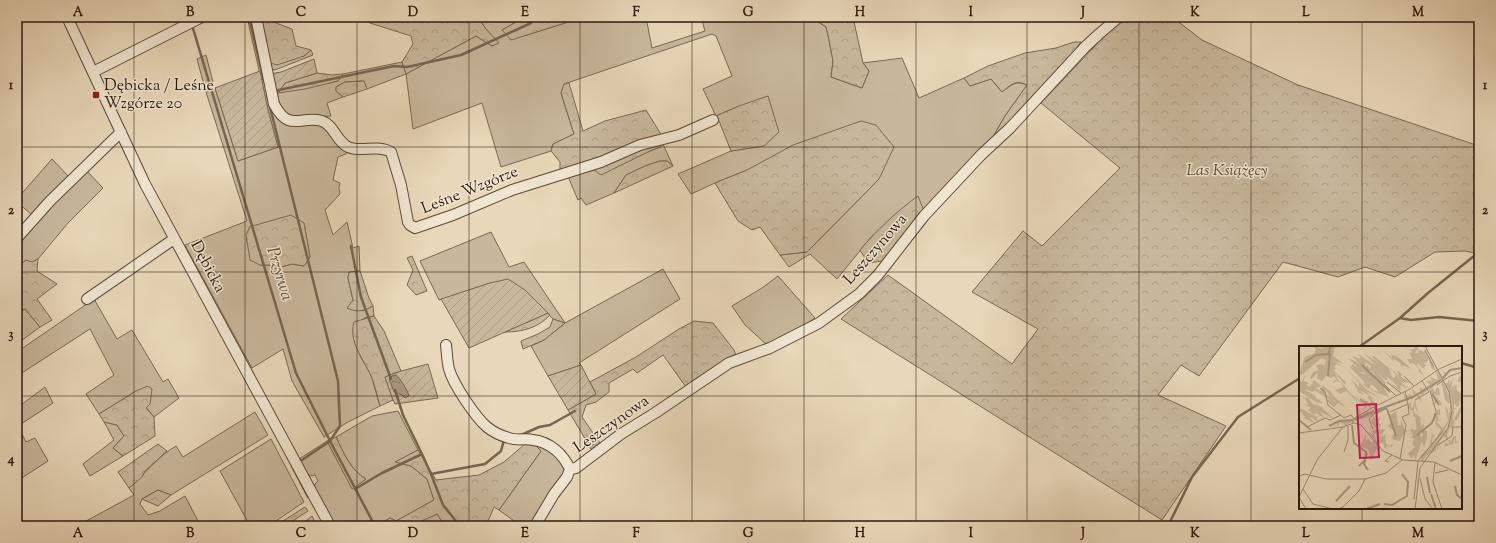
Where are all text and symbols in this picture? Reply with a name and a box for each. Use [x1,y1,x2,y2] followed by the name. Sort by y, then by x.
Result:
[73,4,84,22] text: A
[186,4,195,22] text: B
[296,4,306,22] text: C
[408,4,418,22] text: D
[521,4,529,22] text: E
[632,4,640,22] text: F
[743,4,754,22] text: G
[855,4,866,22] text: H
[969,4,974,22] text: I
[1080,4,1085,22] text: J
[1190,4,1200,22] text: K
[1302,4,1310,22] text: L
[1412,4,1424,22] text: M
[104,75,214,116] place label: Dębicka / Leśne Wzgórze 20
[9,77,14,95] text: 1
[1483,77,1488,95] text: 1
[91,90,101,100] marker: Dębicka / Leśne Wzgórze 20
[1186,160,1268,183] park label: Las Książęcy
[418,161,522,221] street label: Leśne Wzgórze
[8,202,15,220] text: 2
[1482,202,1489,220] text: 2
[839,209,914,291] street label: Leszczynowa
[184,237,231,298] street label: Dębicka
[260,244,299,304] water label: Przyrwa
[8,326,14,344] text: 3
[1482,326,1488,344] text: 3
[1299,346,1462,509] inset map
[570,390,655,460] street label: Leszczynowa
[7,451,15,469] text: 4
[1481,451,1489,469] text: 4
[73,525,84,543] text: A
[186,525,195,543] text: B
[296,525,306,543] text: C
[408,525,418,543] text: D
[521,525,529,543] text: E
[632,525,640,543] text: F
[743,525,754,543] text: G
[855,525,866,543] text: H
[969,525,974,543] text: I
[1080,525,1085,543] text: J
[1190,525,1200,543] text: K
[1302,525,1310,543] text: L
[1412,525,1424,543] text: M

